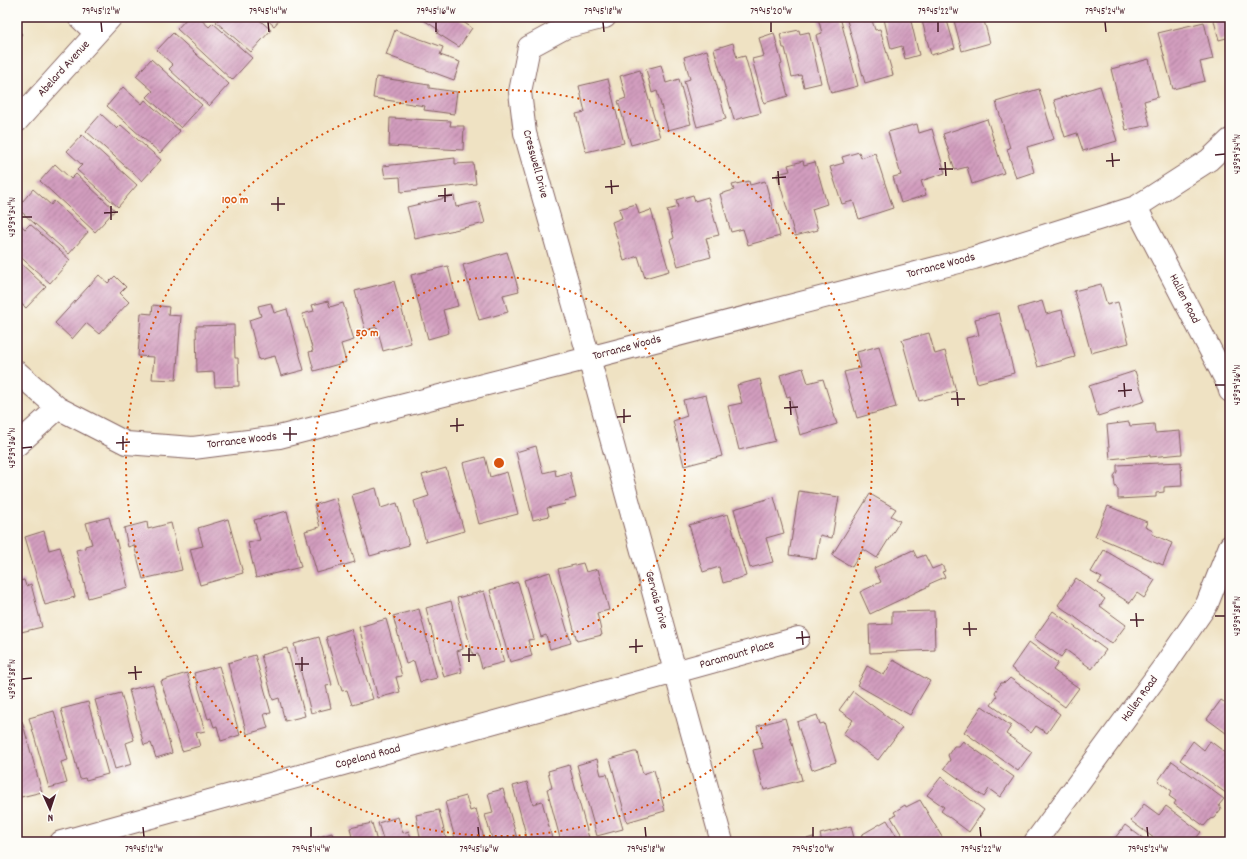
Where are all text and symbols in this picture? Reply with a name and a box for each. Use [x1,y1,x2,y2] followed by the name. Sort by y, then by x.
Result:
[82,5,120,19] text: 79°45'12"W
[249,5,287,19] text: 79°45'14"W
[417,5,456,19] text: 79°45'16"W
[584,5,622,19] text: 79°45'18"W
[750,5,792,19] text: 79°45'20"W
[918,5,958,19] text: 79°45'22"W
[1085,5,1125,19] text: 79°45'24"W
[34,37,94,101] street label: Abelard Avenue
[518,128,552,200] street label: Cresswell Drive
[1231,134,1245,174] text: 43°39'34"N
[222,192,248,209] text: 100 m
[6,197,20,237] text: 43°39'34"N
[905,249,977,283] street label: Torrance Woods
[1164,271,1204,327] street label: Hallen Road
[355,325,379,342] text: 50 m
[591,331,663,365] street label: Torrance Woods
[1231,365,1245,405] text: 43°39'36"N
[6,428,20,468] text: 43°39'36"N
[206,428,278,454] street label: Torrance Woods
[492,456,506,470] centre of rings
[640,569,672,631] street label: Gervais Drive
[1231,596,1245,636] text: 43°39'38"N
[698,636,776,674] street label: Paramount Place
[6,659,20,699] text: 43°39'38"N
[1117,672,1163,726] street label: Hallen Road
[333,740,403,774] street label: Copeland Road
[30,789,70,829] north arrow
[47,809,54,825] text: N
[125,843,163,857] text: 79°45'12"W
[292,843,330,857] text: 79°45'14"W
[460,843,499,857] text: 79°45'16"W
[627,843,665,857] text: 79°45'18"W
[792,843,834,857] text: 79°45'20"W
[961,843,1001,857] text: 79°45'22"W
[1128,843,1168,857] text: 79°45'24"W

